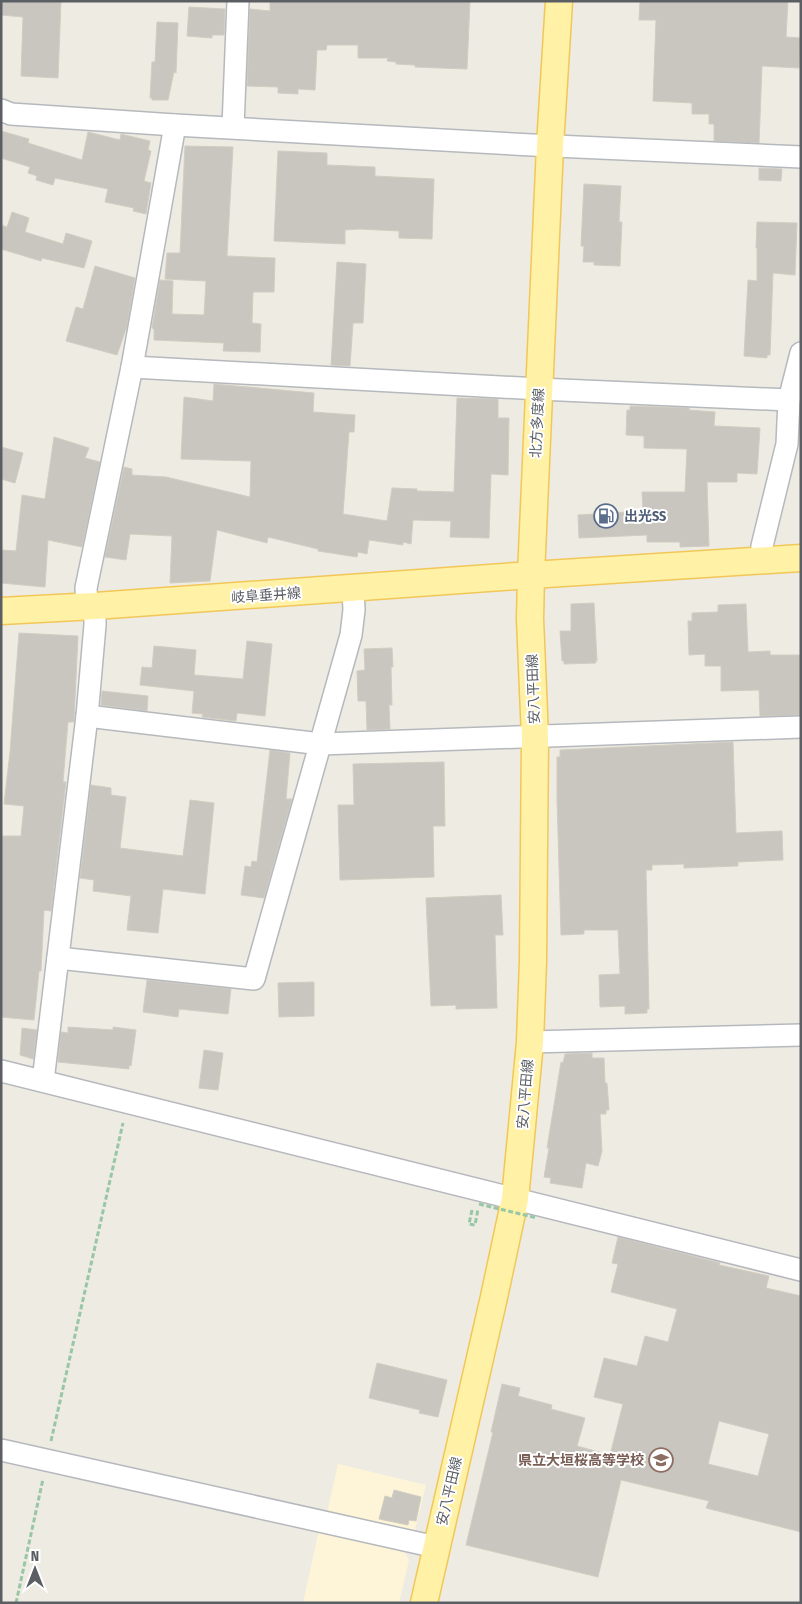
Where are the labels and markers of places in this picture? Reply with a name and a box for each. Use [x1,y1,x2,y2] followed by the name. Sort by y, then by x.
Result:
[593,503,619,529] fuel station icon: 出光SS
[624,508,666,525] place label: 出光SS
[648,1447,674,1473] school or university icon: 県立大垣桜高等学校
[518,1452,644,1469] place label: 県立大垣桜高等学校

